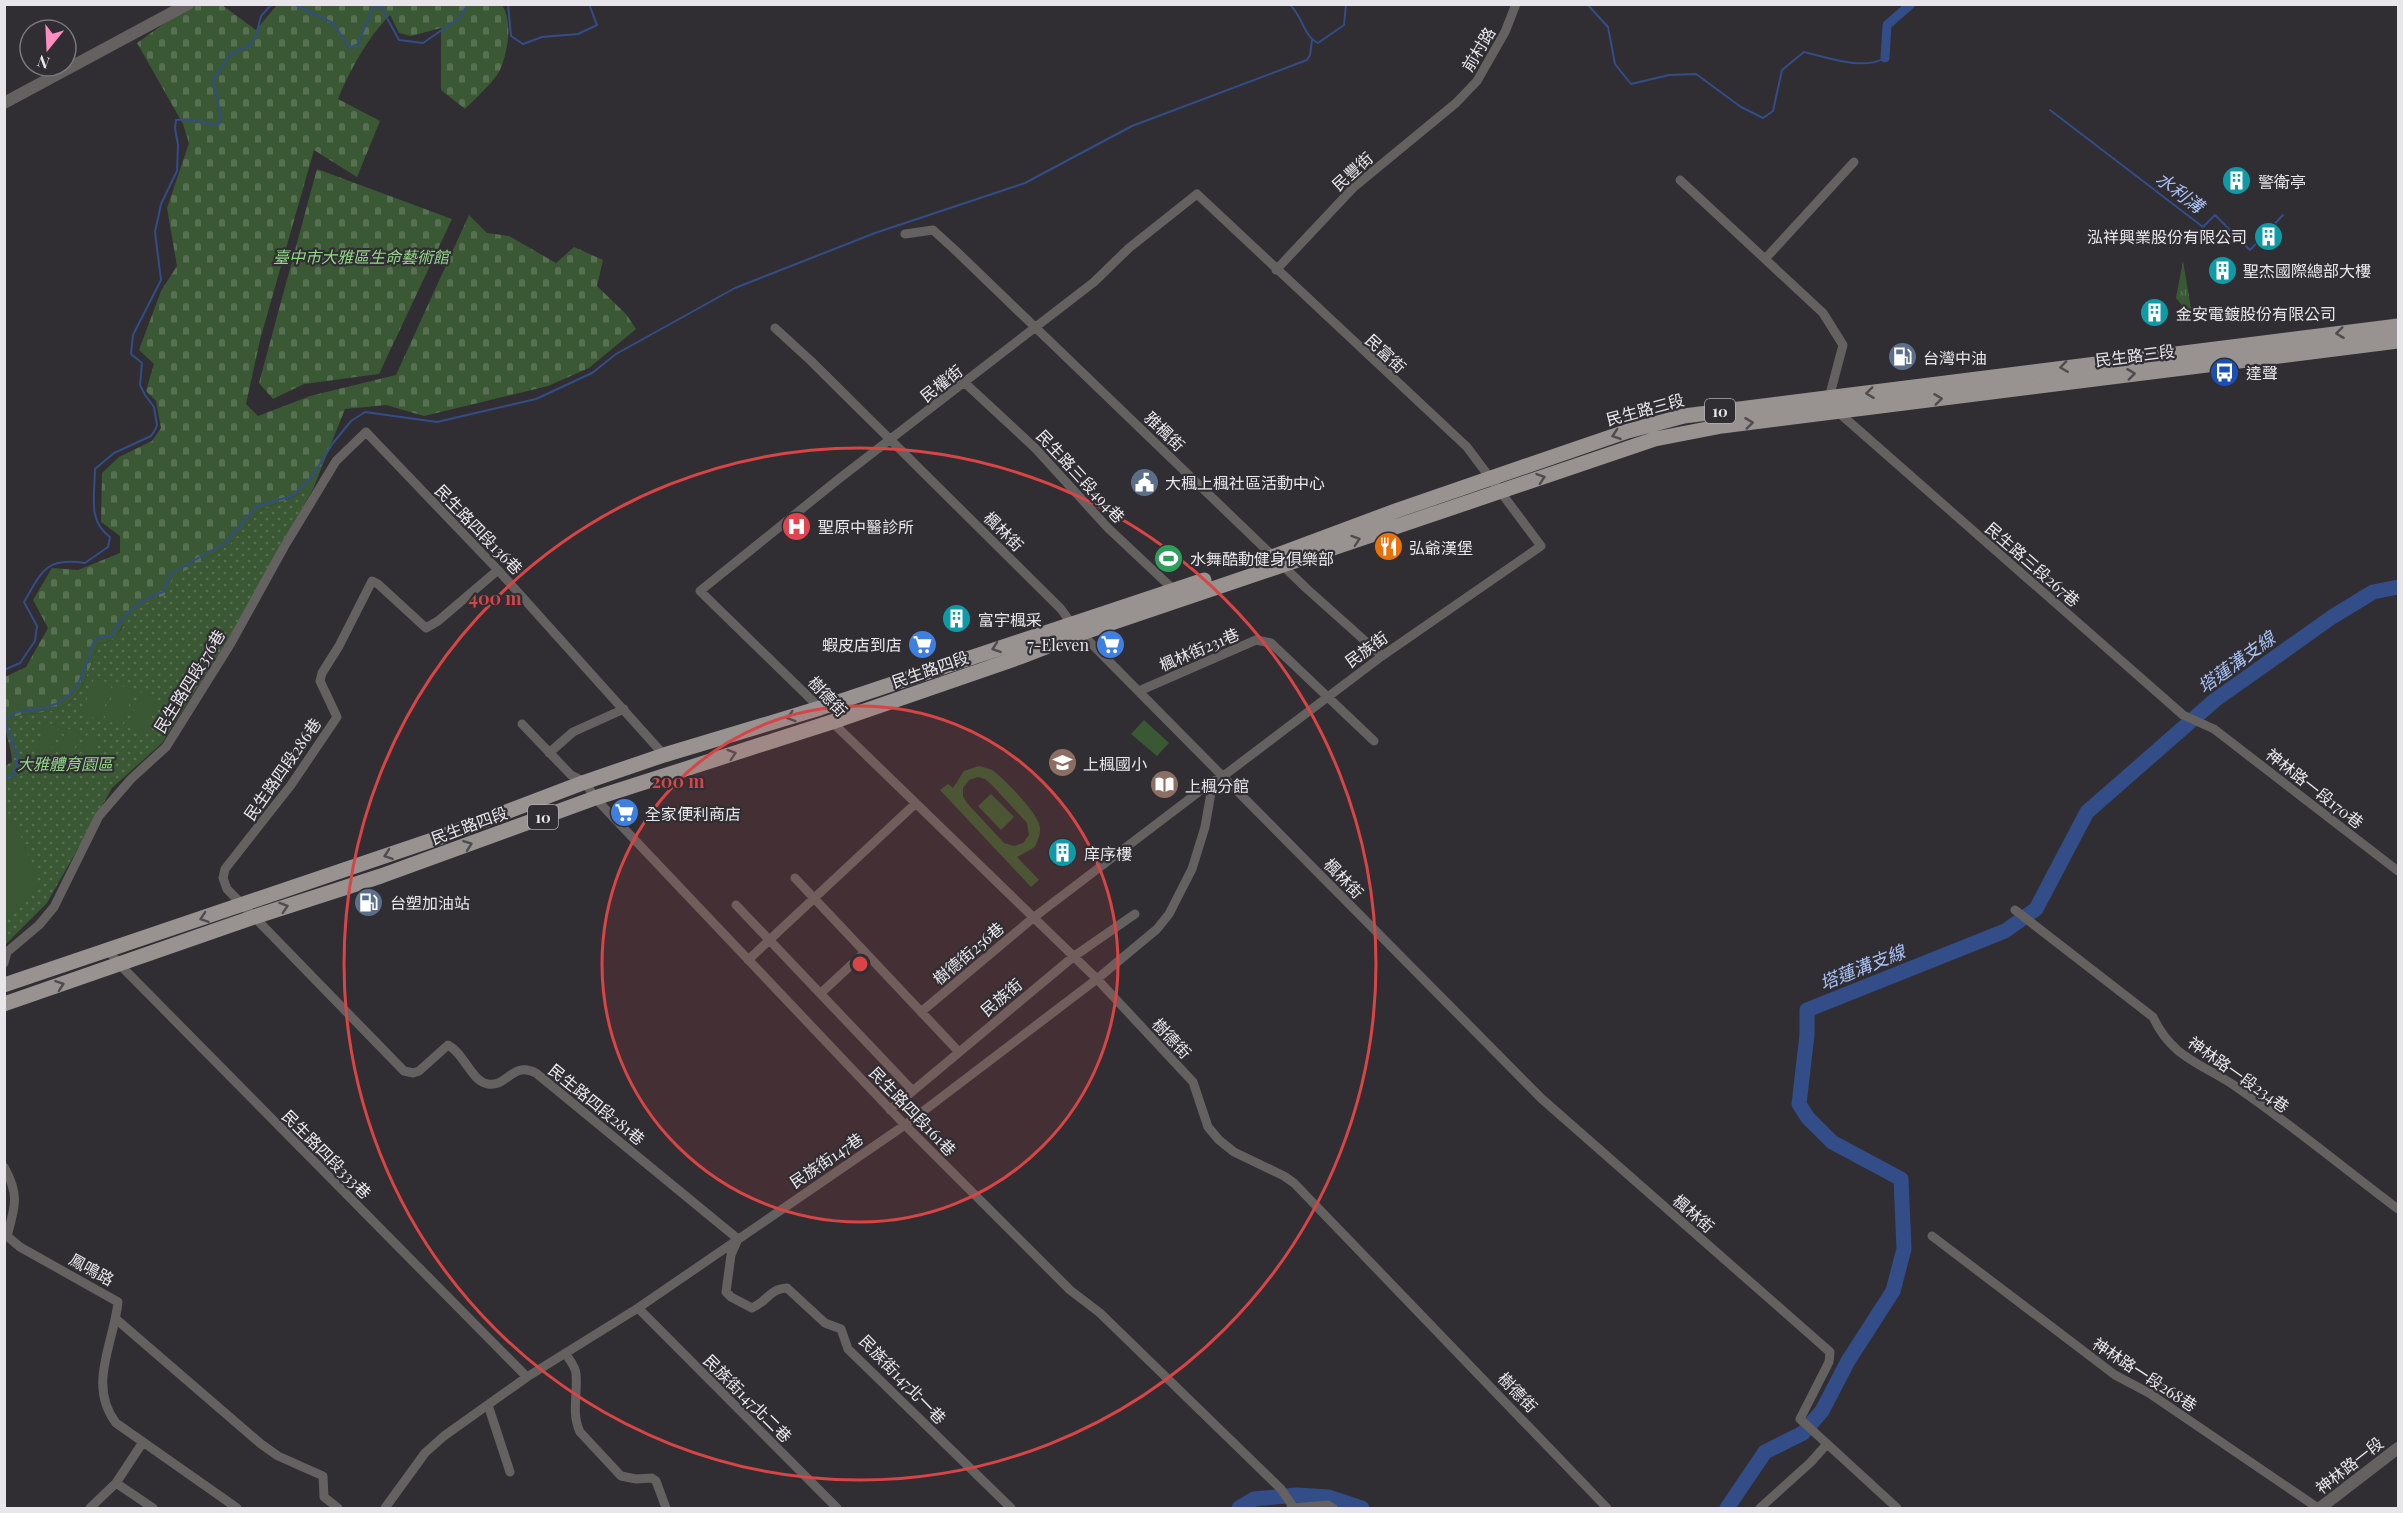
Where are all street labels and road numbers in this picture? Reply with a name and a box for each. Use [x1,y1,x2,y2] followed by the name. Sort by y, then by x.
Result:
[1457,23,1499,75] street label: 前村路
[1327,147,1377,195] street label: 民豐街
[1361,329,1411,377] street label: 民富街
[2094,340,2176,370] street label: 民生路三段
[916,360,966,406] street label: 民權街
[1604,389,1686,429] street label: 民生路三段
[1705,399,1735,423] road number: 10
[1140,407,1190,455] street label: 雅楓街
[1032,425,1130,527] street label: 民生路三段494巷
[431,480,527,578] street label: 民生路四段136巷
[980,507,1028,555] street label: 楓林街
[1981,517,2085,611] street label: 民生路三段267巷
[1156,623,1242,675] street label: 楓林街231巷
[149,625,229,737] street label: 民生路四段376巷
[1340,626,1392,672] street label: 民族街
[889,646,971,692] street label: 民生路四段
[804,671,852,721] street label: 樹德街
[239,714,325,824] street label: 民生路四段286巷
[2262,743,2368,833] street label: 神林路一段170巷
[428,801,510,849] street label: 民生路四段
[528,805,558,829] road number: 10
[1320,853,1368,903] street label: 楓林街
[928,917,1008,989] street label: 樹德街256巷
[976,974,1026,1020] street label: 民族街
[1148,1013,1196,1063] street label: 樹德街
[2184,1031,2294,1117] street label: 神林路一段234巷
[545,1059,649,1149] street label: 民生路四段281巷
[865,1062,961,1160] street label: 民生路四段161巷
[278,1105,376,1203] street label: 民生路四段333巷
[785,1128,867,1192] street label: 民族街147巷
[1669,1189,1719,1237] street label: 楓林街
[66,1248,118,1290] street label: 鳳鳴路
[855,1330,951,1428] street label: 民族街147北一巷
[2089,1332,2201,1416] street label: 神林路一段268巷
[700,1350,796,1446] street label: 民族街147北二巷
[1494,1367,1542,1417] street label: 樹德街
[2311,1432,2387,1498] street label: 神林路一段

